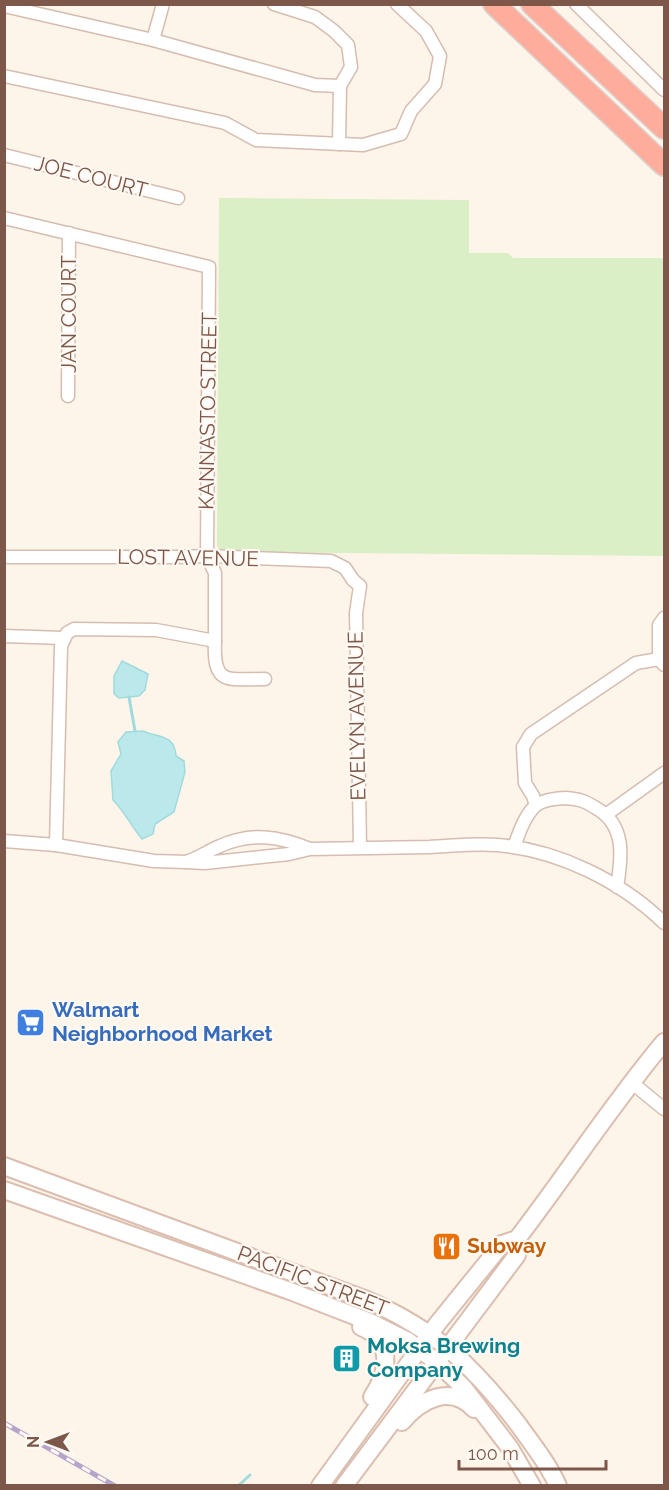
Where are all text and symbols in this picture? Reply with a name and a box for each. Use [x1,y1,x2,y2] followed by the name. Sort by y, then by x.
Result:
[32,150,151,203] street label: JOE COURT
[56,255,81,373] street label: JAN COURT
[193,312,222,510] street label: KANNASTO STREET
[117,544,259,571] street label: LOST AVENUE
[343,631,370,801] street label: EVELYN AVENUE
[52,997,273,1046] place label: Walmart Neighborhood Market
[15,1006,47,1038] supermarket icon: Walmart Neighborhood Market
[430,1230,462,1262] restaurant icon: Subway
[467,1233,547,1258] place label: Subway
[234,1240,393,1321] street label: PACIFIC STREET
[367,1333,520,1382] place label: Moksa Brewing Company
[330,1342,362,1374] building icon: Moksa Brewing Company
[18,1412,78,1472] north arrow
[459,1433,606,1471] scale bar
[24,1436,43,1448] text: N
[468,1443,519,1464] text: 100 m

